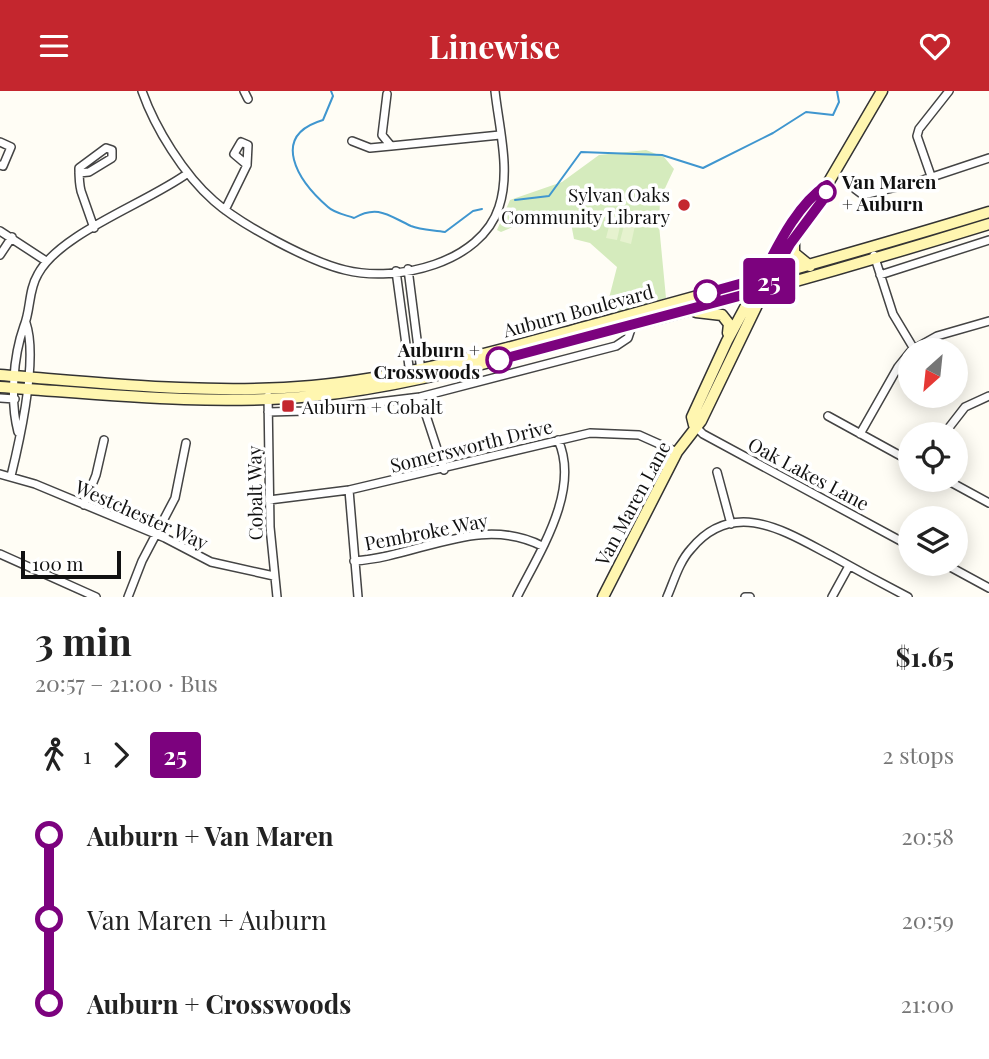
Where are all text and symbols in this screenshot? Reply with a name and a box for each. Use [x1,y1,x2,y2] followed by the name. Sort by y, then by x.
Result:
[429,24,560,67] text: Linewise
[35,27,73,65] icon: menu
[916,27,954,65] icon: heart
[841,168,937,216] place label: Van Maren + Auburn
[501,181,670,229] place label: Sylvan Oaks Community Library
[816,182,836,202] marker: Van Maren + Auburn
[676,197,692,213] marker: Sylvan Oaks Community Library
[738,258,800,304] line badge: 25
[757,265,781,297] text: 25
[499,277,656,343] street label: Auburn Boulevard
[694,280,720,306] unlabelled marker
[373,336,480,384] place label: Auburn + Crosswoods
[898,338,968,408] north arrow
[898,338,968,576] map controls
[486,347,512,373] marker: Auburn + Crosswoods
[301,393,443,419] place label: Auburn + Cobalt
[280,398,296,414] marker: Auburn + Cobalt
[387,412,555,478] street label: Somersworth Drive
[898,422,968,492] button: locate
[744,430,874,516] street label: Oak Lakes Lane
[588,436,676,571] street label: Van Maren Lane
[240,445,268,541] street label: Cobalt Way
[71,473,213,555] street label: Westchester Way
[362,506,490,556] street label: Pembroke Way
[898,506,968,576] button: layers
[21,548,121,580] scale bar
[32,550,83,576] text: 100 m
[35,615,132,666] text: 3 min
[896,639,954,674] text: $1.65
[35,667,218,698] text: 20:57 – 21:00 · Bus
[35,736,73,774] icon: walk
[102,736,140,774] icon: forward
[83,739,92,770] text: 1
[164,739,187,771] text: 25
[883,739,954,770] text: 2 stops
[87,818,334,853] text: Auburn + Van Maren
[902,820,954,851] text: 20:58
[87,902,327,937] text: Van Maren + Auburn
[902,904,954,935] text: 20:59
[87,986,351,1021] text: Auburn + Crosswoods
[901,988,954,1019] text: 21:00

